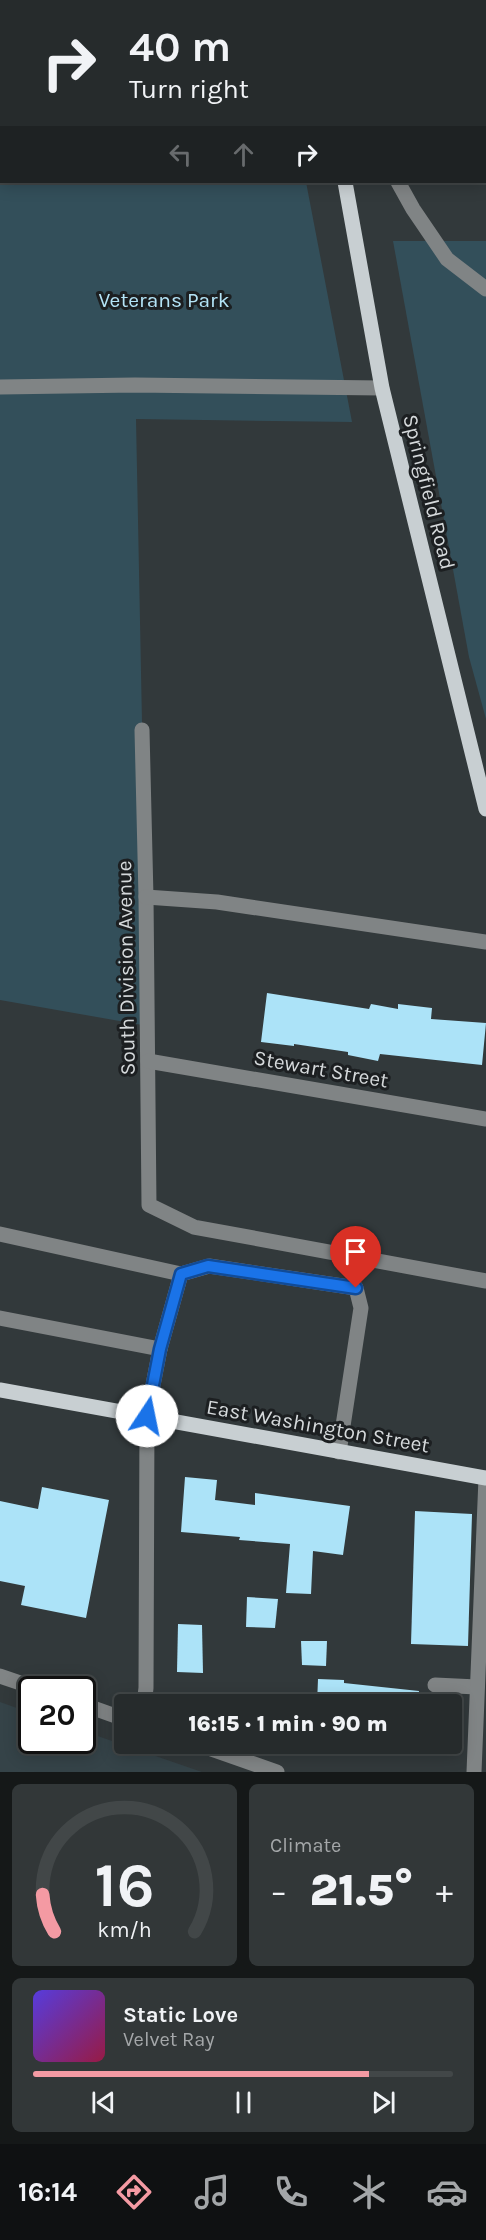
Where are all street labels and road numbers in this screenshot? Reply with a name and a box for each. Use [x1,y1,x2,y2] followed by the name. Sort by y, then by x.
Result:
[398,412,460,572] street label: Springfield Road
[112,860,140,1076] street label: South Division Avenue
[252,1045,390,1093] street label: Stewart Street
[205,1395,432,1457] street label: East Washington Street

